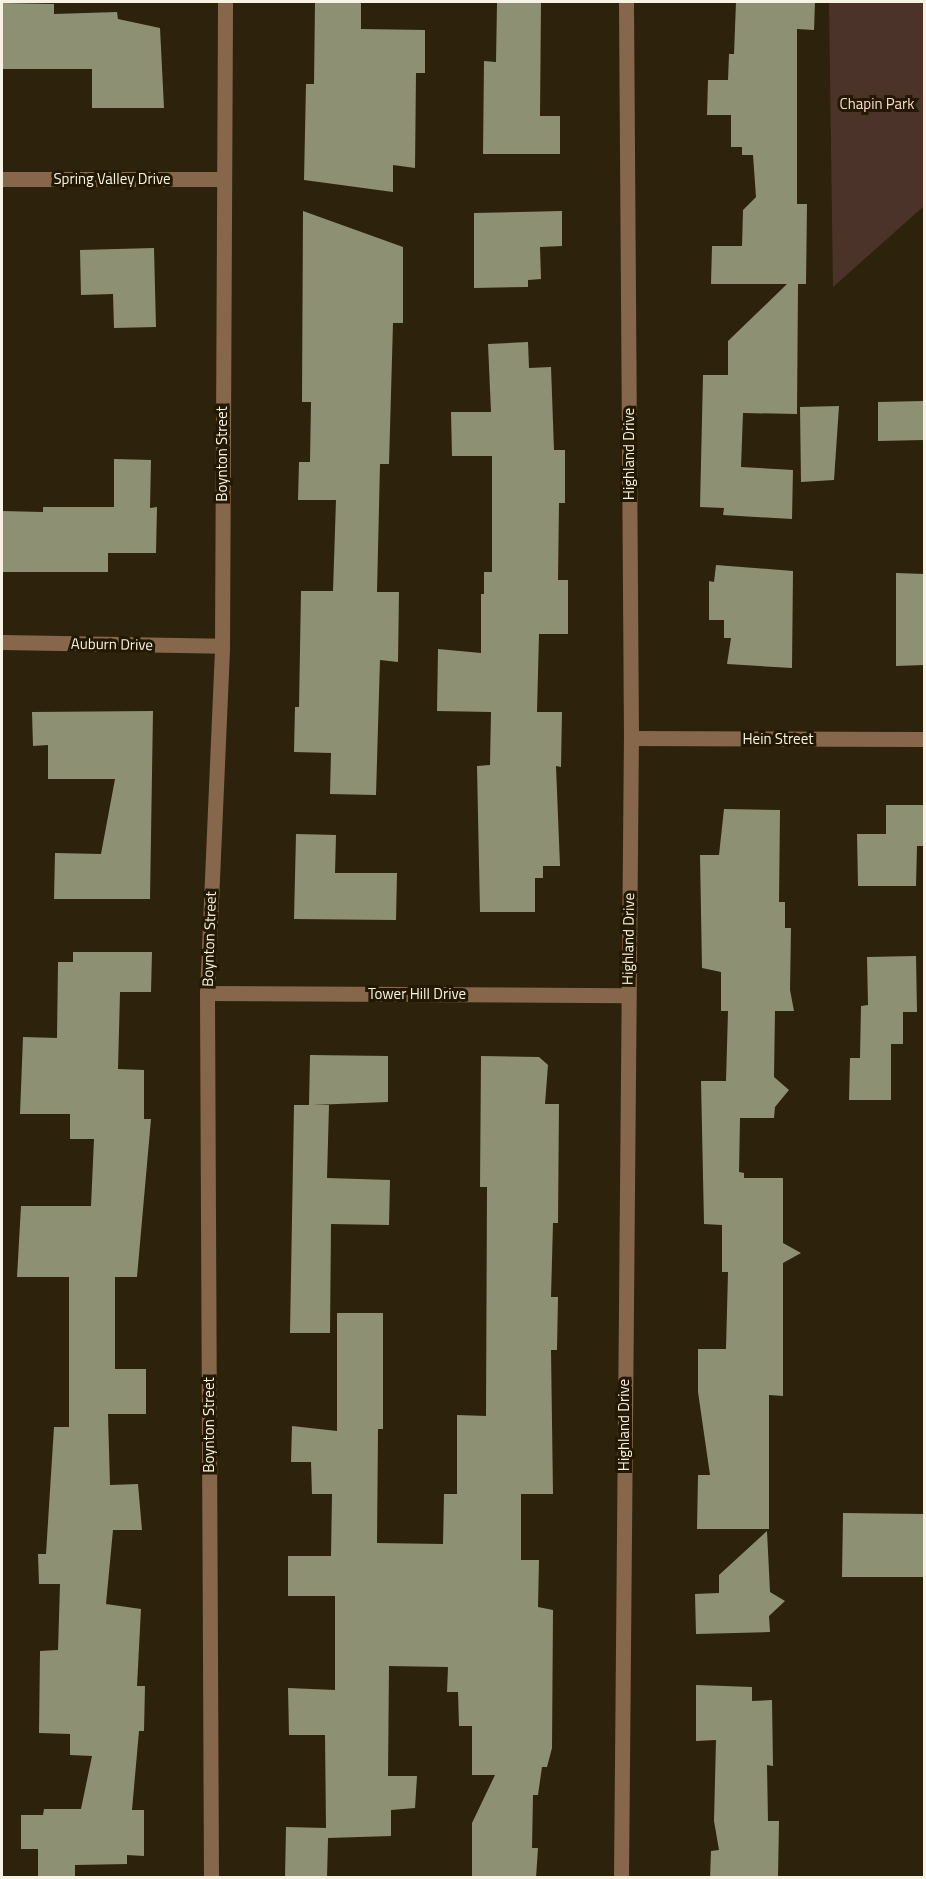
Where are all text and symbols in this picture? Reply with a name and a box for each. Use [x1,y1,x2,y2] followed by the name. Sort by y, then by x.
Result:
[840,95,914,113] park label: Chapin Park
[53,170,171,188] street label: Spring Valley Drive
[213,406,231,502] street label: Boynton Street
[620,408,638,500] street label: Highland Drive
[71,634,153,654] street label: Auburn Drive
[743,730,813,748] street label: Hein Street
[198,891,220,987] street label: Boynton Street
[618,893,638,985] street label: Highland Drive
[368,985,466,1003] street label: Tower Hill Drive
[200,1377,218,1473] street label: Boynton Street
[615,1379,633,1471] street label: Highland Drive

